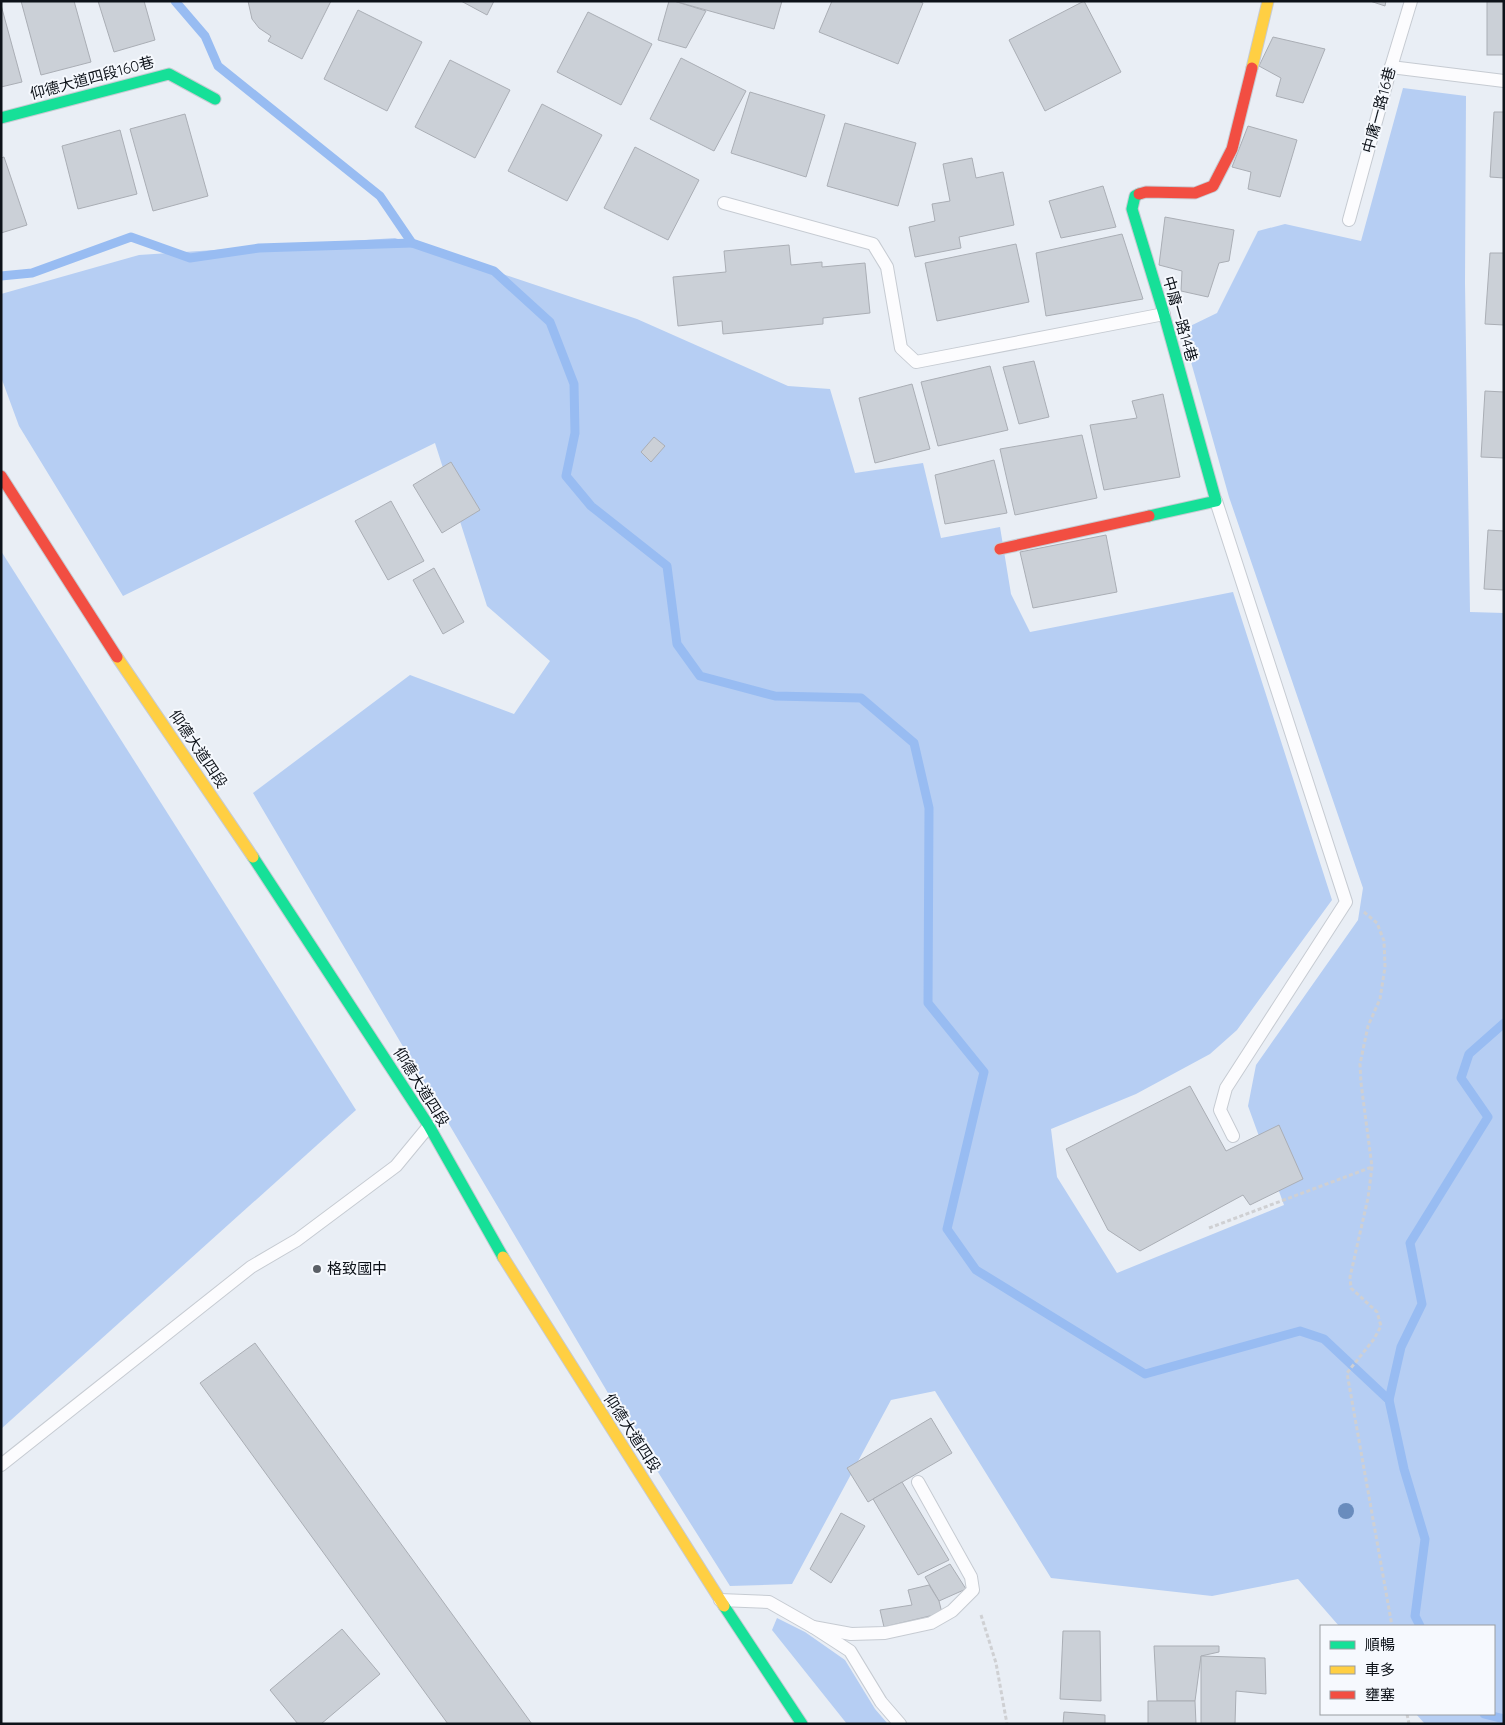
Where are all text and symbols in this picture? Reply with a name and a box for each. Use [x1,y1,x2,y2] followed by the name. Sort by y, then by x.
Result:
[28,52,156,103] street label: 仰德大道四段160巷
[1358,65,1399,155] street label: 中庸一路16巷
[1159,274,1202,364] street label: 中庸一路14巷
[165,706,231,791] street label: 仰德大道四段
[390,1044,453,1130] street label: 仰德大道四段
[327,1259,387,1278] place label: 格致國中
[311,1263,323,1275] marker: 格致國中
[600,1390,665,1476] street label: 仰德大道四段
[1320,1625,1495,1715] legend
[1365,1635,1395,1654] text: 順暢
[1365,1660,1395,1679] text: 車多
[1365,1685,1395,1704] text: 壅塞

